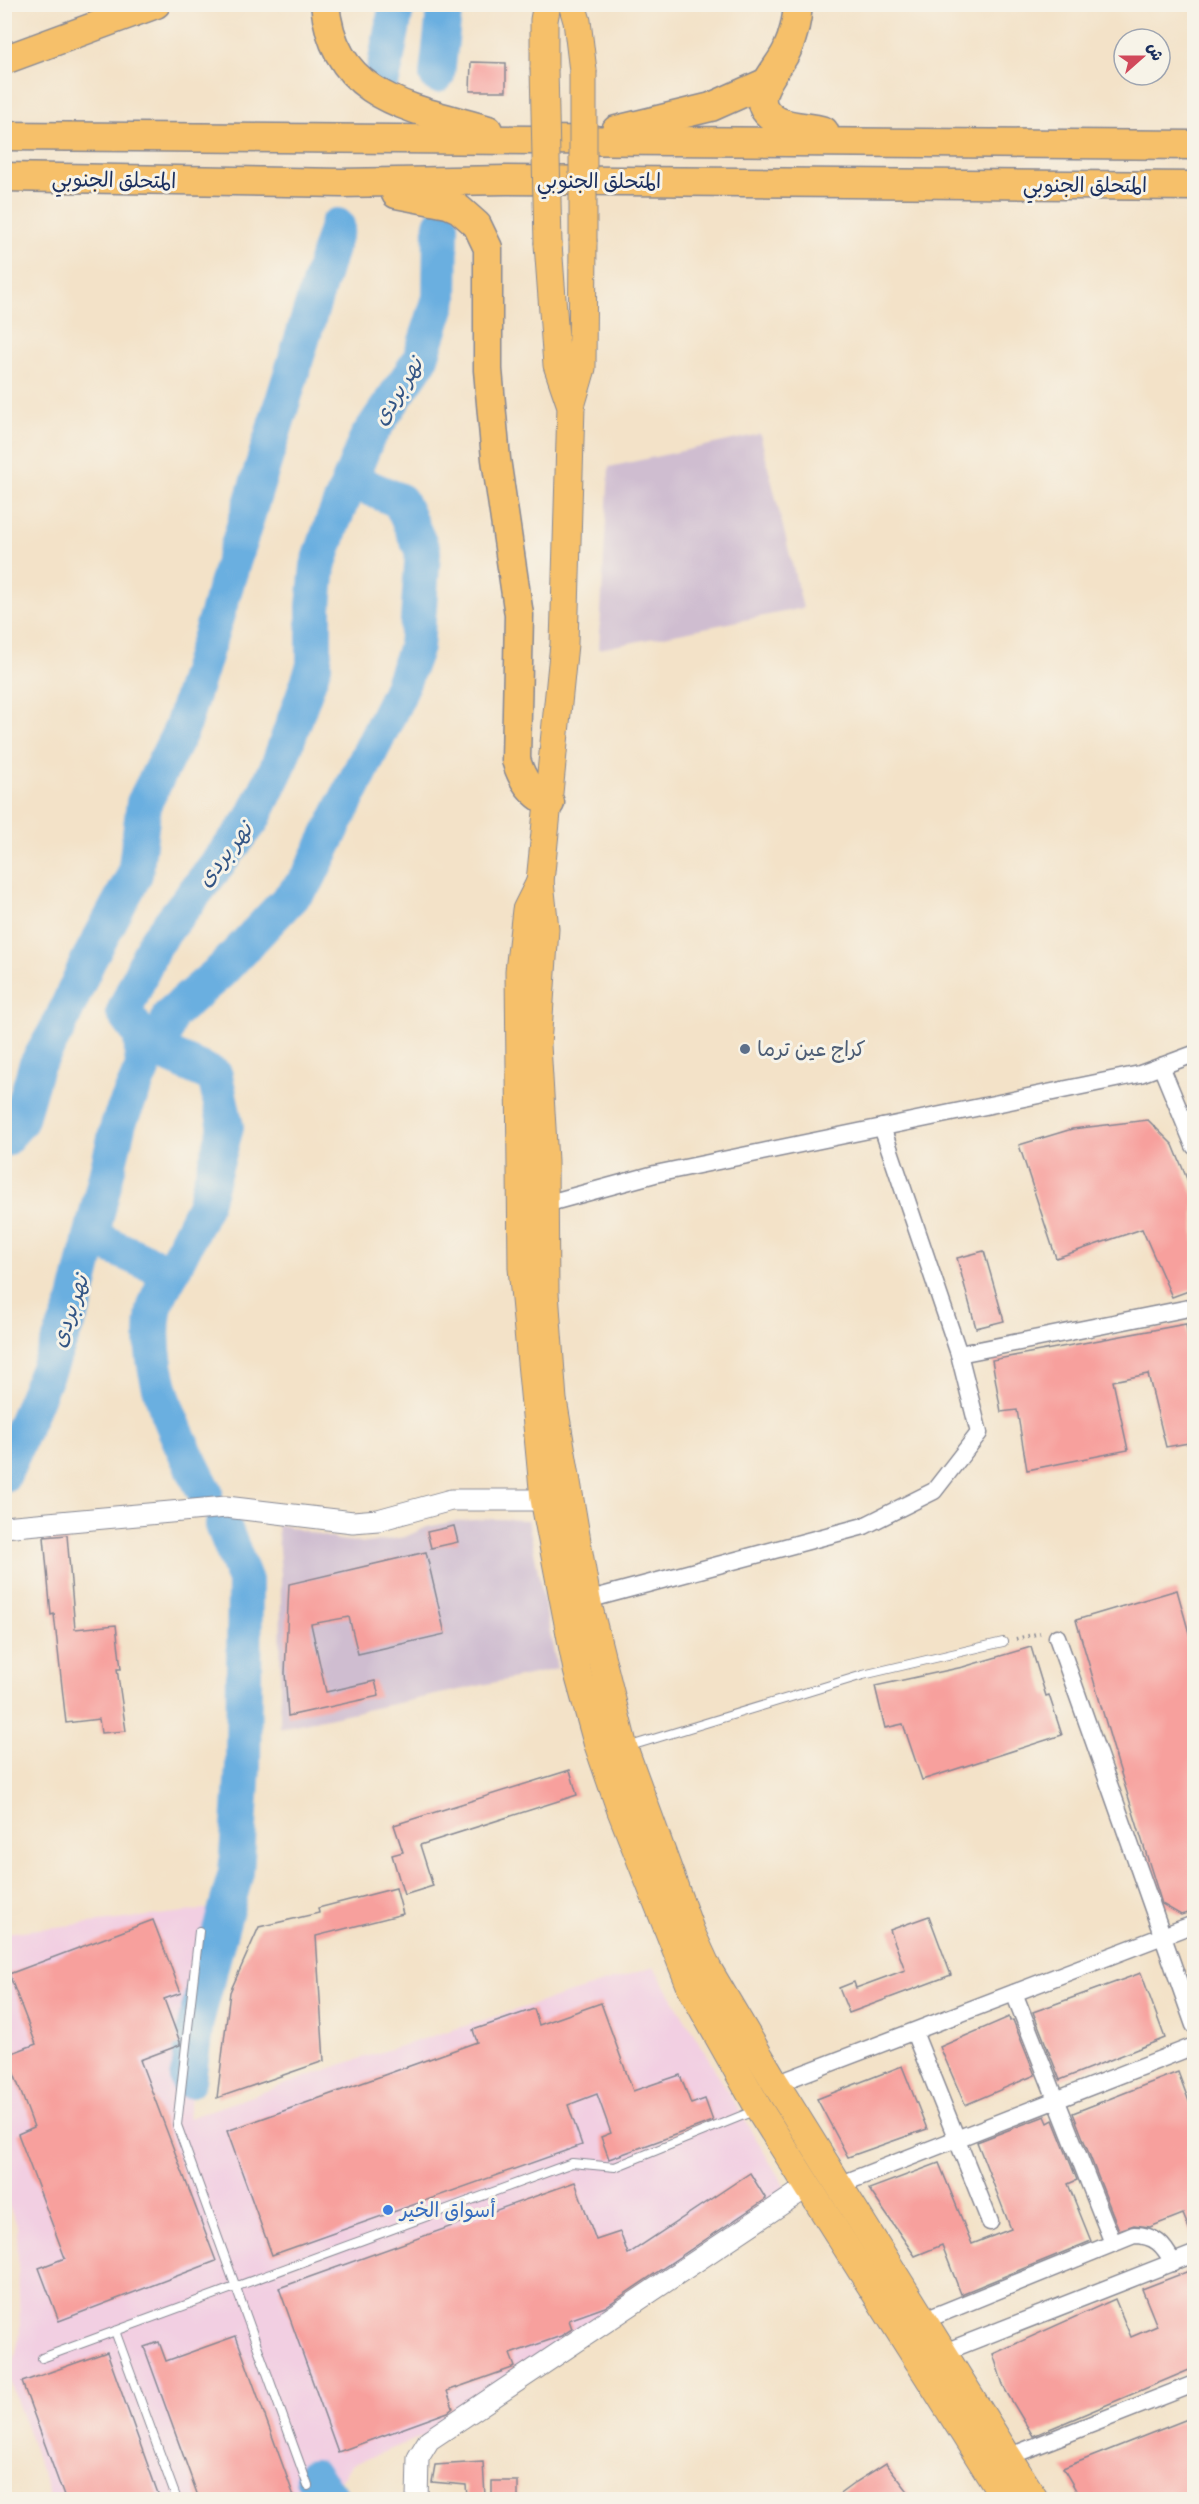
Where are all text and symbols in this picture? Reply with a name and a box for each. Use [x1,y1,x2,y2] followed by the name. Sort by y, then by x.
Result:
[1112,27,1172,87] north arrow
[1144,40,1168,63] text: ش
[51,166,177,200] street label: المتحلق الجنوبي
[537,168,661,200] street label: المتحلق الجنوبي
[1023,172,1147,204] street label: المتحلق الجنوبي
[366,350,430,430] water label: نهر بردى
[191,814,260,892] water label: نهر بردى
[757,1036,866,1063] place label: كراج عين ترما
[738,1042,752,1056] marker: كراج عين ترما
[44,1269,95,1351] water label: نهر بردى
[398,2197,495,2223] place label: أسواق الخير
[381,2203,395,2217] marker: أسواق الخير

